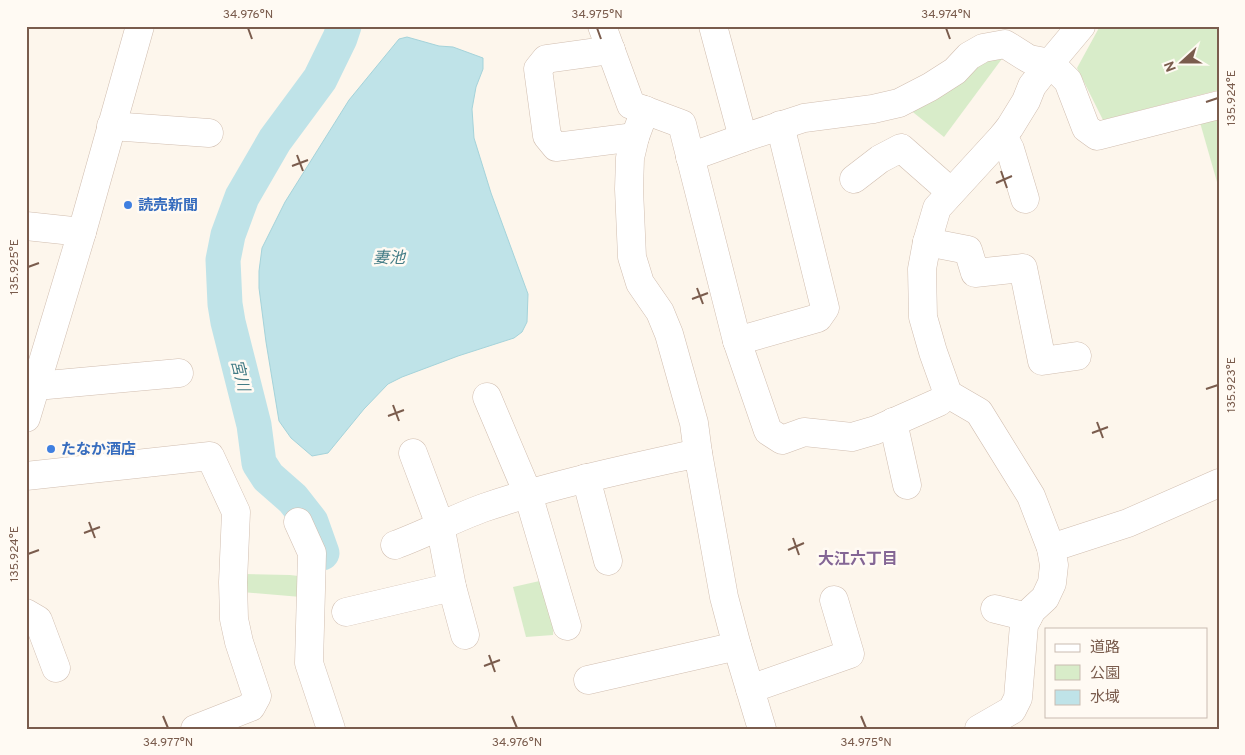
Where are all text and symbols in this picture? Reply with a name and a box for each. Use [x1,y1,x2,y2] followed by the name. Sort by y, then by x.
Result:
[223,7,273,23] text: 34.976°N
[571,7,623,23] text: 34.975°N
[921,7,971,23] text: 34.974°N
[1158,38,1208,88] north arrow
[1162,58,1181,74] text: N
[1224,70,1240,126] text: 135.924°E
[138,197,198,216] place label: 読売新聞
[122,199,134,211] marker: 読売新聞
[7,239,23,295] text: 135.925°E
[373,249,407,269] water label: 妻池
[1224,357,1240,413] text: 135.923°E
[225,358,253,395] water label: 宮川
[61,441,136,460] place label: たなか酒店
[45,443,57,455] marker: たなか酒店
[7,526,23,582] text: 135.924°E
[818,550,898,570] district label: 大江六丁目
[1045,628,1208,718] legend
[1090,639,1120,658] text: 道路
[1090,665,1120,684] text: 公園
[1090,689,1120,708] text: 水域
[143,735,193,751] text: 34.977°N
[492,735,542,751] text: 34.976°N
[840,735,892,751] text: 34.975°N

